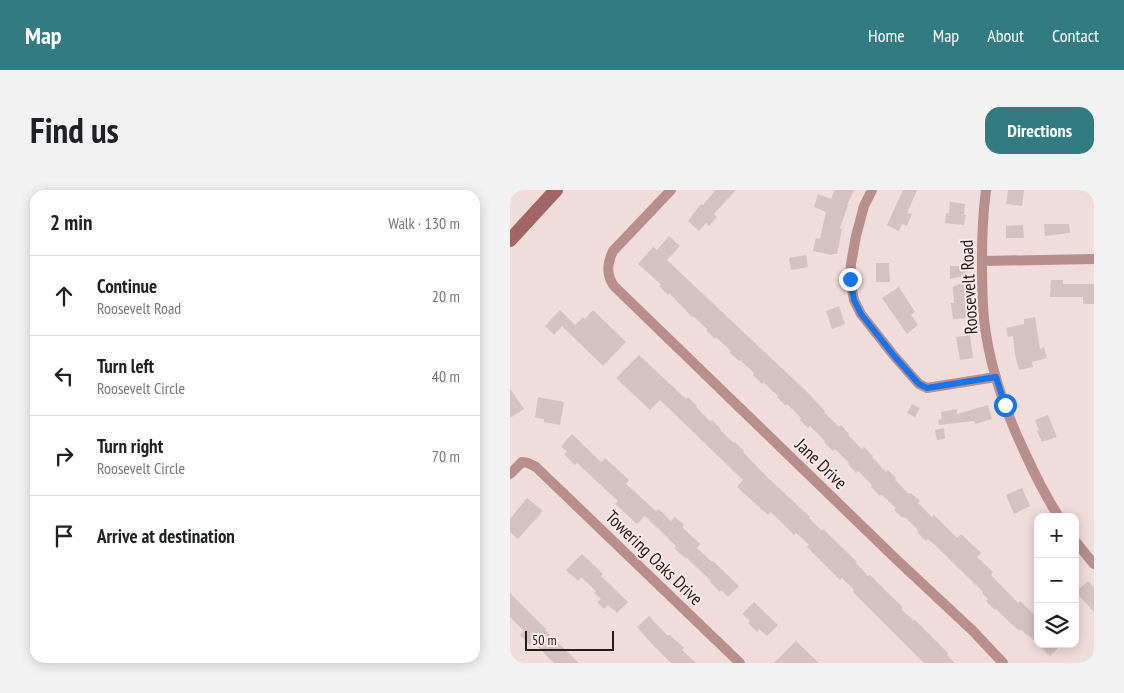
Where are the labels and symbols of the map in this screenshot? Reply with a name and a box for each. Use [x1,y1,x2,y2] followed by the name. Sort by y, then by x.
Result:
[955,239,982,335] street label: Roosevelt Road
[839,268,862,291] route end
[994,394,1017,417] route start
[790,433,852,494] street label: Jane Drive
[601,505,708,610] street label: Towering Oaks Drive
[525,628,614,651] scale bar

